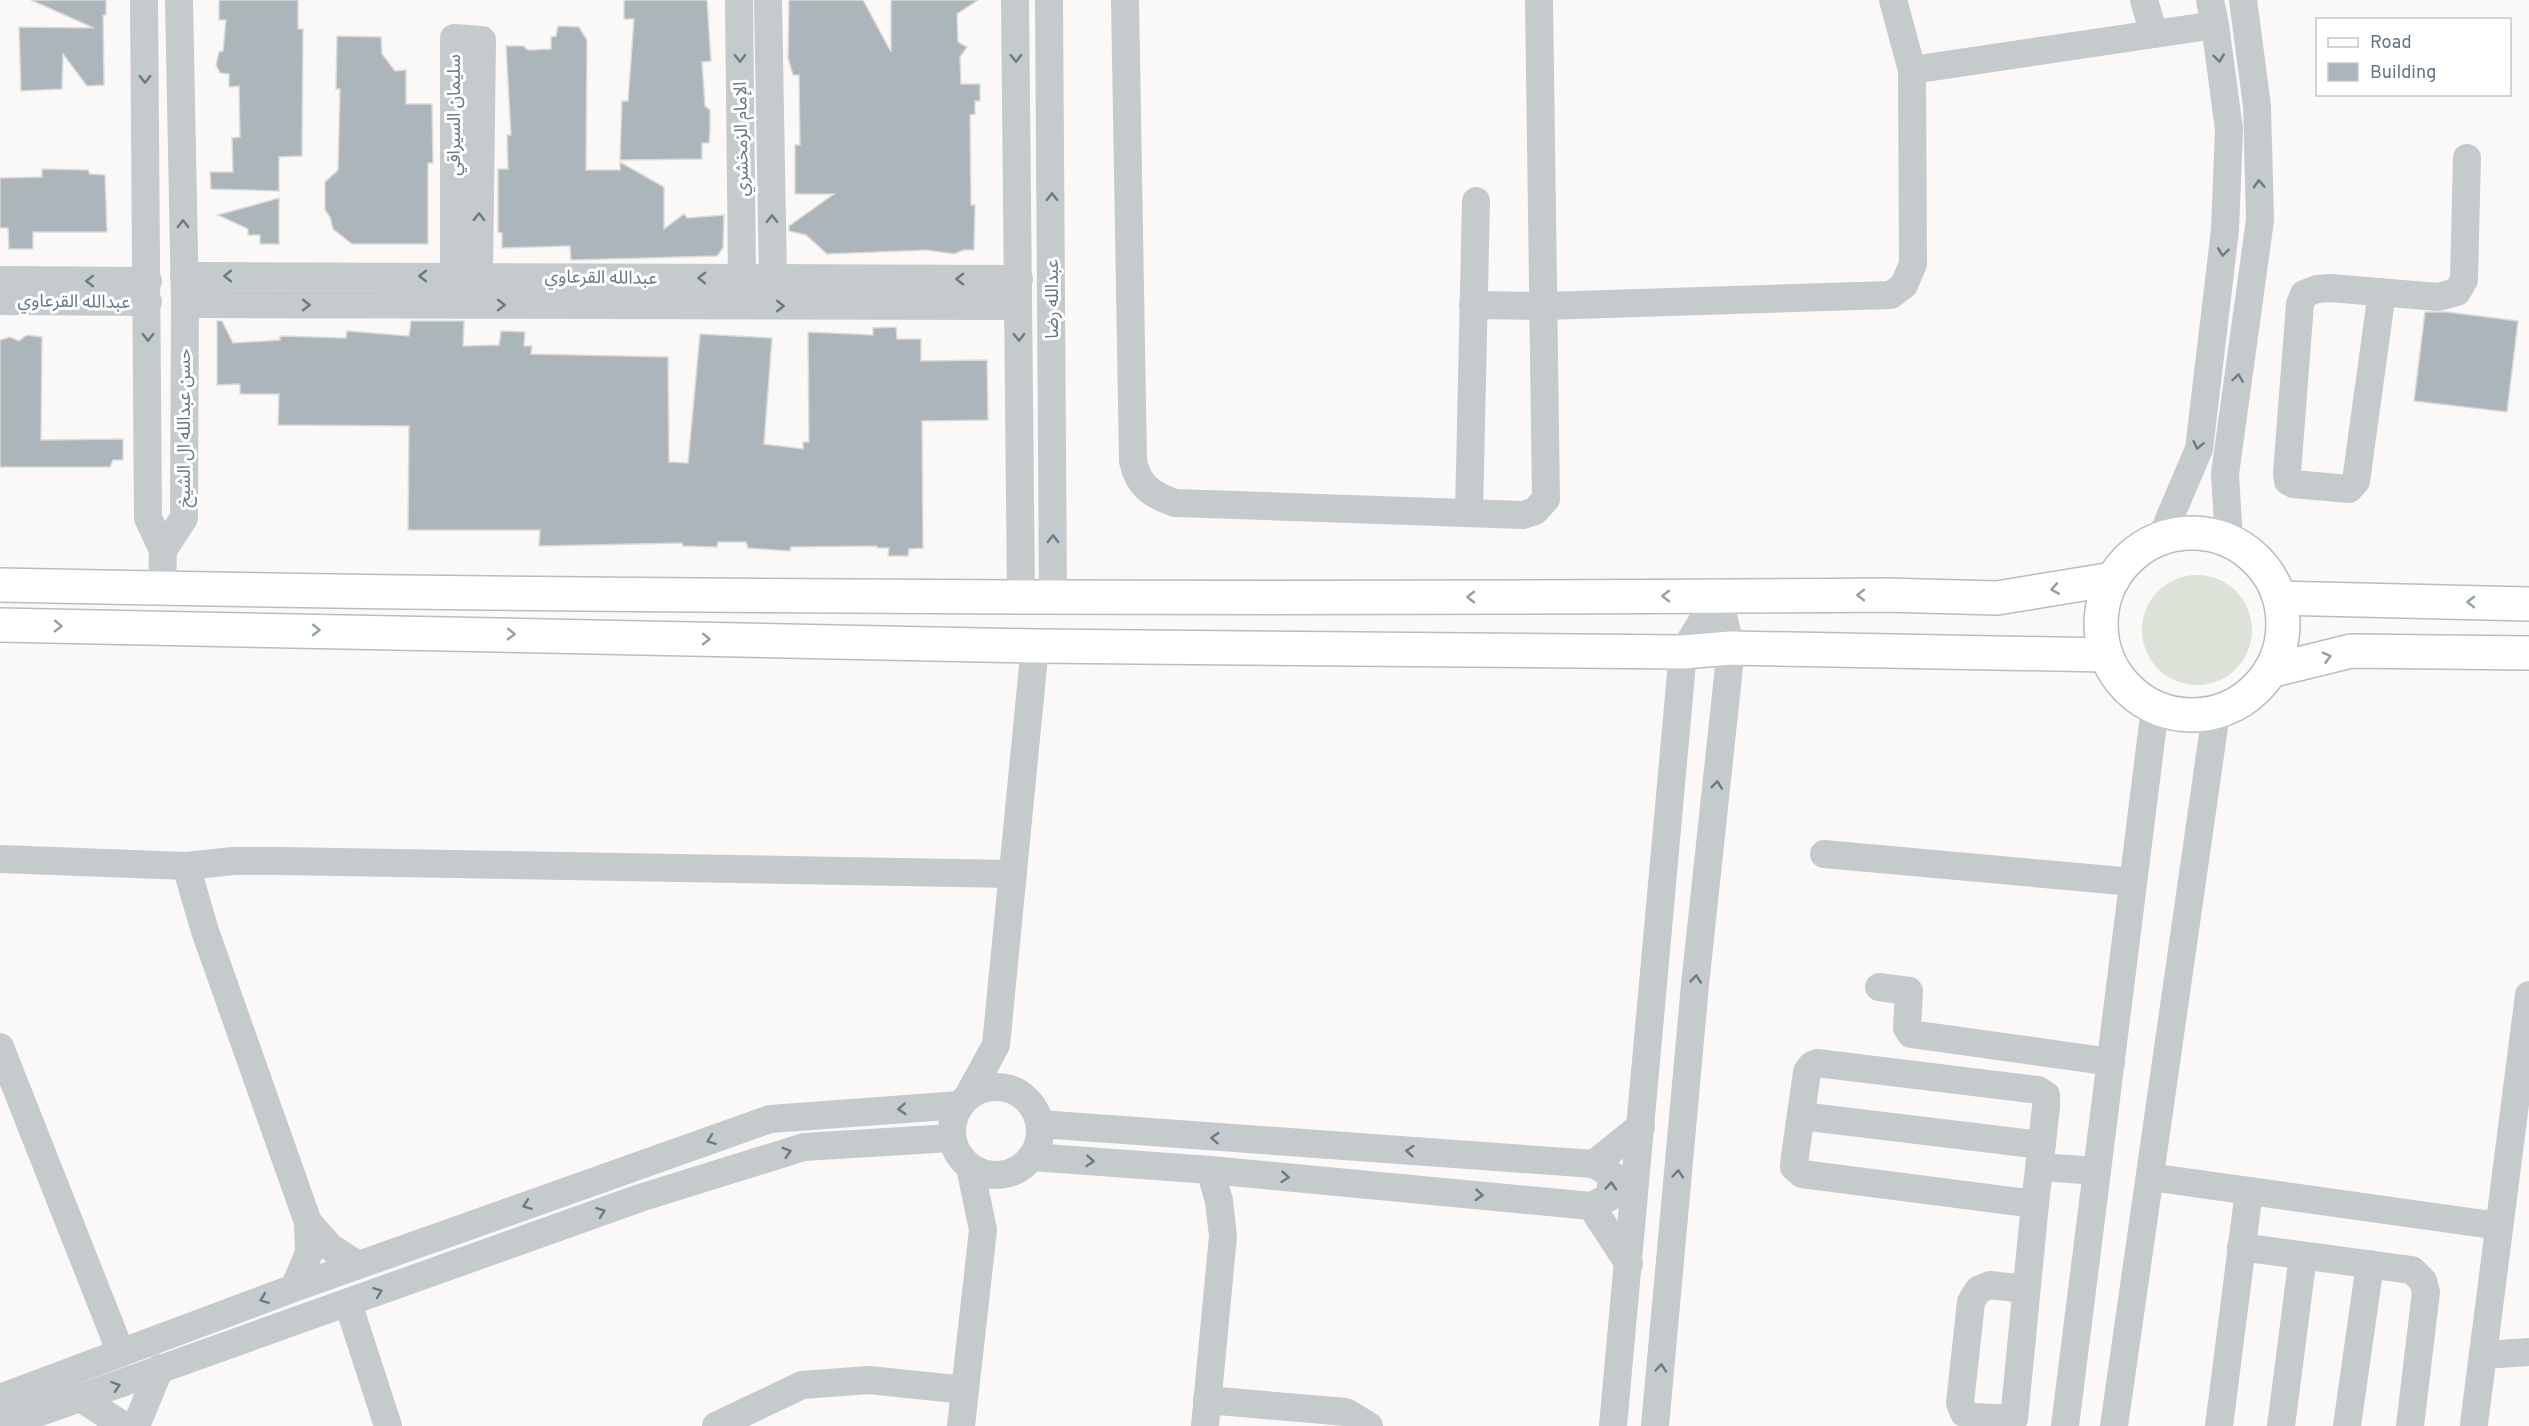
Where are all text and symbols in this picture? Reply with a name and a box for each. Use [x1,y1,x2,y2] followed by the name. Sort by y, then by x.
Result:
[2316,18,2511,96] legend
[2370,32,2412,55] text: Road
[2213,53,2225,62] one-way arrow
[444,54,467,176] street label: سليمان السيراقي
[734,54,746,63] one-way arrow
[1010,54,1022,63] one-way arrow
[2370,62,2436,85] text: Building
[139,75,151,84] one-way arrow
[730,81,756,197] street label: الإمام الزمخشري
[2253,180,2265,189] one-way arrow
[1045,192,1058,201] one-way arrow
[473,212,486,221] one-way arrow
[766,215,778,224] one-way arrow
[177,220,189,229] one-way arrow
[2217,247,2229,256] one-way arrow
[1042,259,1065,339] street label: عبدالله رضا
[544,266,658,291] street label: عبدالله القرعاوي
[224,270,233,282] one-way arrow
[419,270,428,282] one-way arrow
[698,272,707,284] one-way arrow
[956,273,965,285] one-way arrow
[85,275,94,287] one-way arrow
[17,290,131,315] street label: عبدالله القرعاوي
[302,299,311,311] one-way arrow
[497,299,506,311] one-way arrow
[776,300,785,312] one-way arrow
[142,333,154,342] one-way arrow
[1012,333,1025,342] one-way arrow
[174,348,197,508] street label: حسن عبدالله ال الشيخ
[2232,373,2244,382] one-way arrow
[2193,440,2206,450] one-way arrow
[1047,534,1059,543] one-way arrow
[2051,582,2060,594] one-way arrow
[1857,589,1866,601] one-way arrow
[1662,590,1671,602] one-way arrow
[1467,591,1476,603] one-way arrow
[2466,596,2475,609] one-way arrow
[54,620,63,632] one-way arrow
[312,623,321,636] one-way arrow
[507,628,516,640] one-way arrow
[702,632,711,645] one-way arrow
[2322,651,2332,664] one-way arrow
[1710,781,1722,790] one-way arrow
[1689,975,1702,984] one-way arrow
[897,1102,906,1115] one-way arrow
[1211,1131,1220,1144] one-way arrow
[706,1132,717,1145] one-way arrow
[1405,1145,1414,1158] one-way arrow
[781,1147,792,1160] one-way arrow
[1086,1155,1095,1168] one-way arrow
[1671,1169,1684,1178] one-way arrow
[1280,1170,1289,1183] one-way arrow
[1604,1181,1617,1190] one-way arrow
[1474,1188,1483,1201] one-way arrow
[522,1198,533,1211] one-way arrow
[595,1206,606,1219] one-way arrow
[372,1286,383,1299] one-way arrow
[260,1292,271,1304] one-way arrow
[1654,1363,1667,1372] one-way arrow
[110,1380,121,1393] one-way arrow

